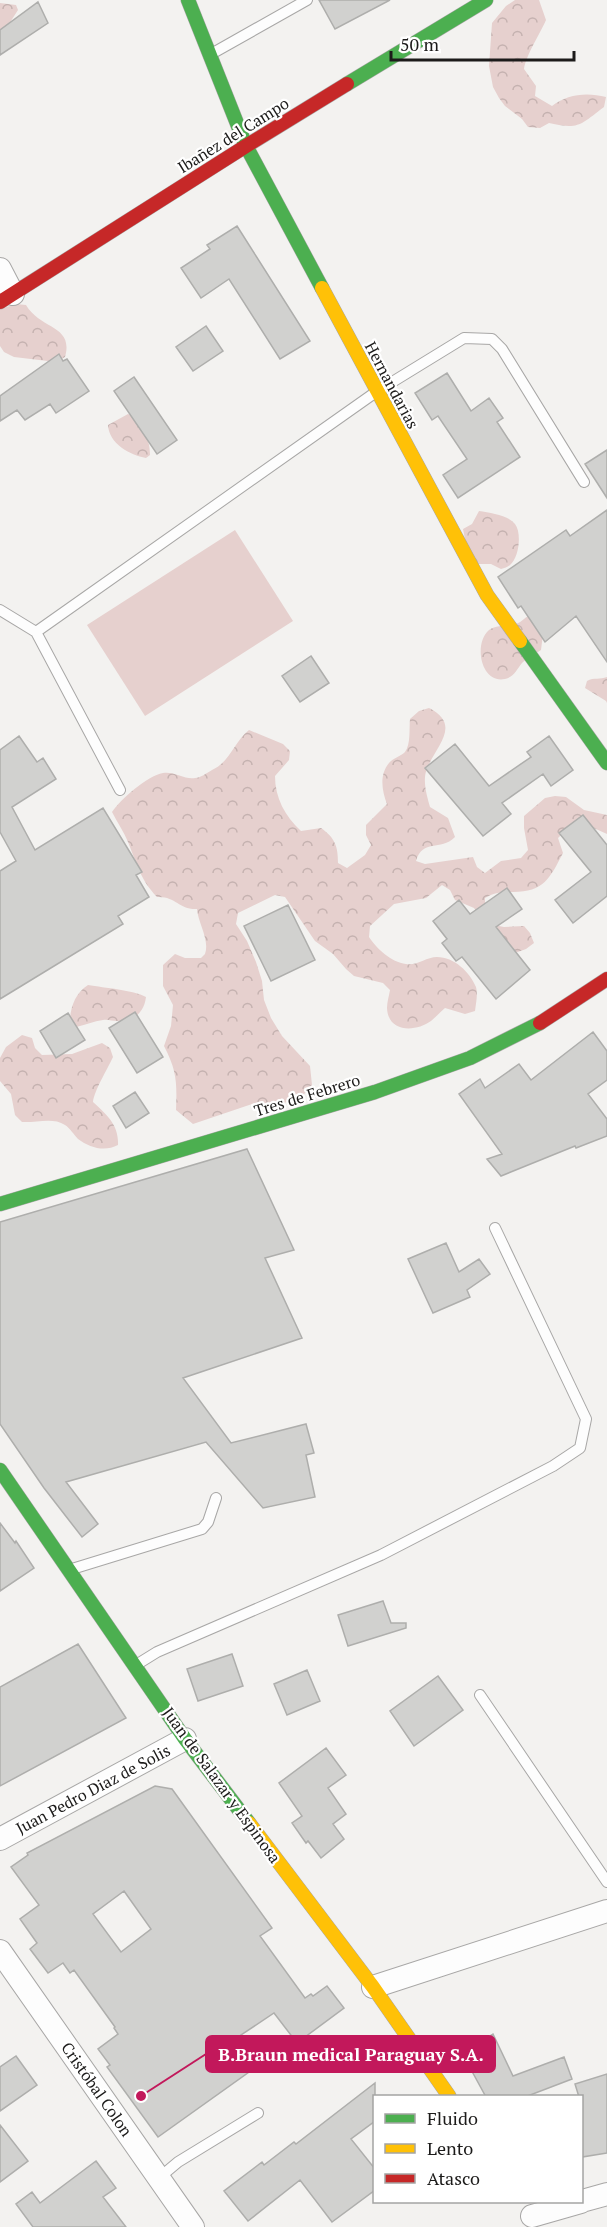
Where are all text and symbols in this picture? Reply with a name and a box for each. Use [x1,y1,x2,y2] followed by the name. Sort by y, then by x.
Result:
[391,24,574,62] scale bar
[400,32,440,56] text: 50 m
[173,92,293,178] street label: Ibañez del Campo
[360,338,424,433] street label: Hernandarias
[251,1068,363,1122] street label: Tres de Febrero
[158,1703,286,1867] street label: Juan de Salazar y Espinosa
[12,1739,174,1839] street label: Juan Pedro Diaz de Solis
[206,2036,495,2072] callout: B.Braun medical Paraguay S.A.
[56,2037,138,2141] street label: Cristóbal Colon
[218,2042,484,2066] text: B.Braun medical Paraguay S.A.
[373,2095,583,2203] legend
[427,2106,478,2130] text: Fluido
[427,2136,473,2160] text: Lento
[427,2166,480,2190] text: Atasco

